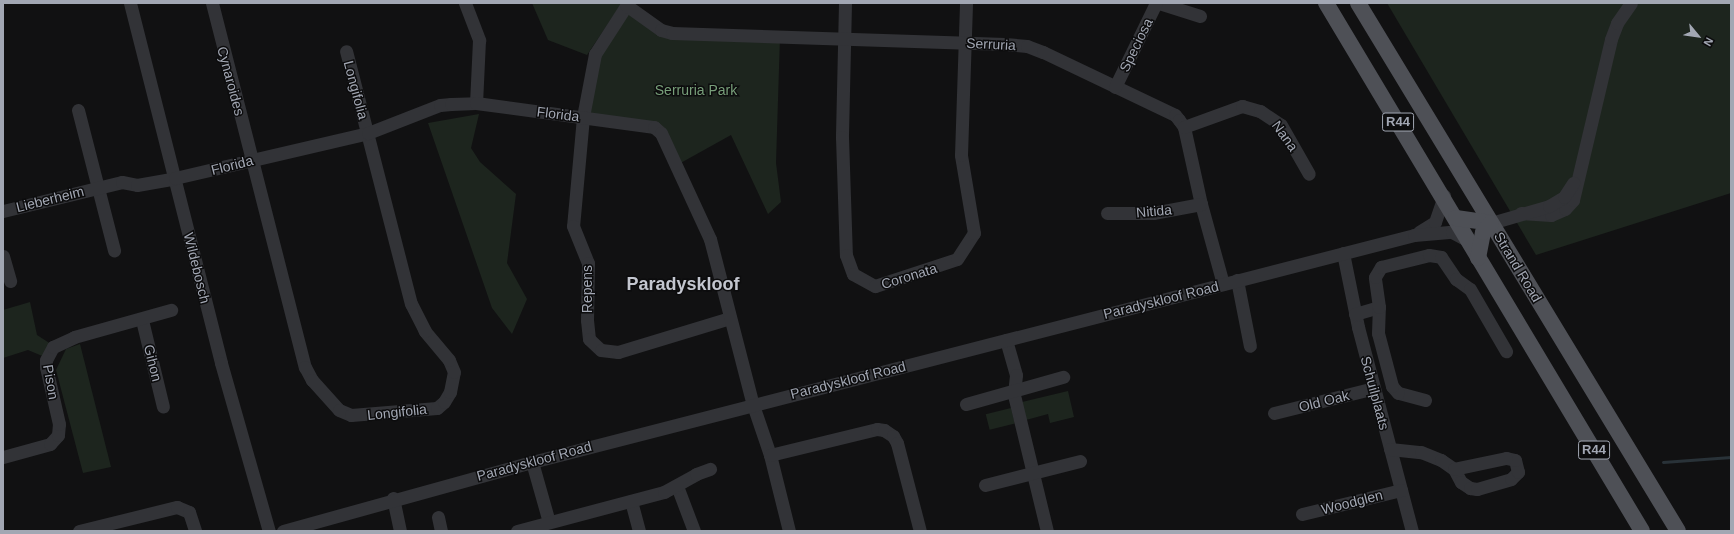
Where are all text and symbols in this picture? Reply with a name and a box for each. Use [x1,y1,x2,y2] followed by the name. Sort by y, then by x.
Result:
[1116,15,1156,75] street label: Speciosa
[1678,16,1718,56] north arrow
[966,34,1016,54] street label: Serruria
[1701,35,1716,48] text: N
[214,45,248,117] street label: Cynaroides
[340,59,372,121] street label: Longifolia
[655,82,737,98] park label: Serruria Park
[536,103,580,125] street label: Florida
[1382,111,1414,133] road number: R44
[1268,118,1302,154] street label: Nana
[209,152,255,178] street label: Florida
[14,182,86,216] street label: Lieberheim
[1135,201,1173,221] street label: Nitida
[1491,229,1545,305] street label: Strand Road
[180,231,214,305] street label: Wildebosch
[879,260,939,292] street label: Coronata
[579,265,595,313] street label: Repens
[626,273,740,295] district label: Paradyskloof
[1102,278,1220,322] street label: Paradyskloof Road
[140,343,166,383] street label: Gihon
[1357,354,1393,432] street label: Schuilplaats
[789,358,907,402] street label: Paradyskloof Road
[40,363,62,401] street label: Pison
[1297,387,1351,415] street label: Old Oak
[366,401,428,423] street label: Longifolia
[475,438,593,484] street label: Paradyskloof Road
[1578,439,1610,461] road number: R44
[1320,486,1384,518] street label: Woodglen

